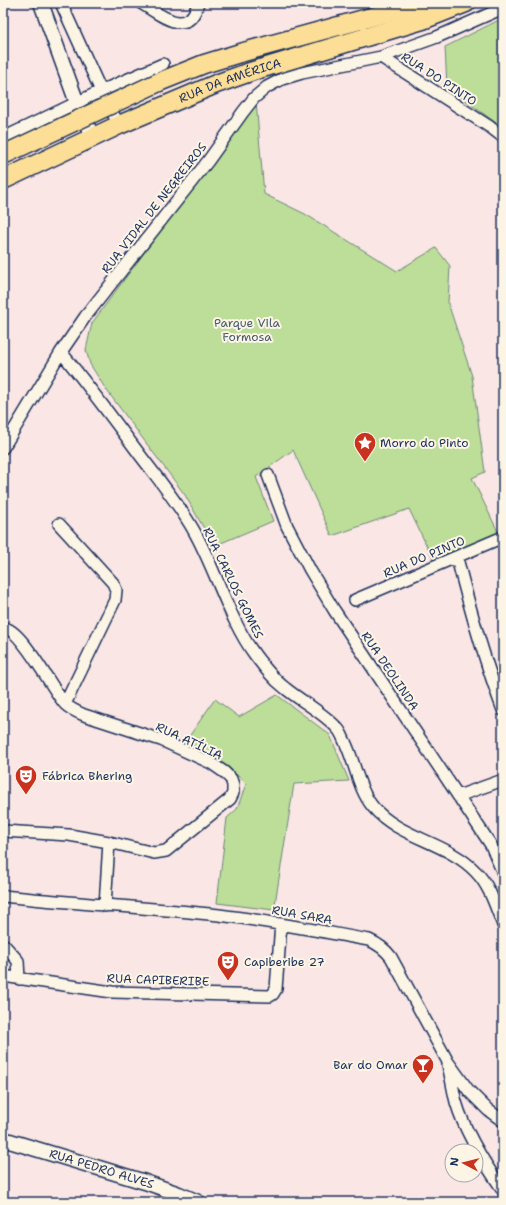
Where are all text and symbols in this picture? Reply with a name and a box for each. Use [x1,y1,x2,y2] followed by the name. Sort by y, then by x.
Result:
[398,49,480,109] street label: RUA DO PINTO
[176,55,283,107] street label: RUA DA AMÉRICA
[98,139,210,277] street label: RUA VIDAL DE NEGREIROS
[214,315,280,345] park label: Parque Vila Formosa
[352,430,378,463] place icon: Morro do Pinto
[380,435,469,451] place label: Morro do Pinto
[199,525,267,642] street label: RUA CARLOS GOMES
[381,533,467,581] street label: RUA DO PINTO
[358,629,422,714] street label: RUA DEOLINDA
[153,719,225,764] street label: RUA ATÍLIA
[13,763,39,796] theatre icon: Fábrica Bhering
[42,768,132,784] place label: Fábrica Bhering
[270,902,334,928] street label: RUA SARA
[215,949,241,982] theatre icon: Capiberibe 27
[244,954,325,970] place label: Capiberibe 27
[106,970,210,990] street label: RUA CAPIBERIBE
[410,1052,436,1085] bar icon: Bar do Omar
[333,1057,408,1073] place label: Bar do Omar
[444,1143,484,1183] north arrow
[47,1145,156,1193] street label: RUA PEDRO ALVES
[447,1156,463,1167] text: N

